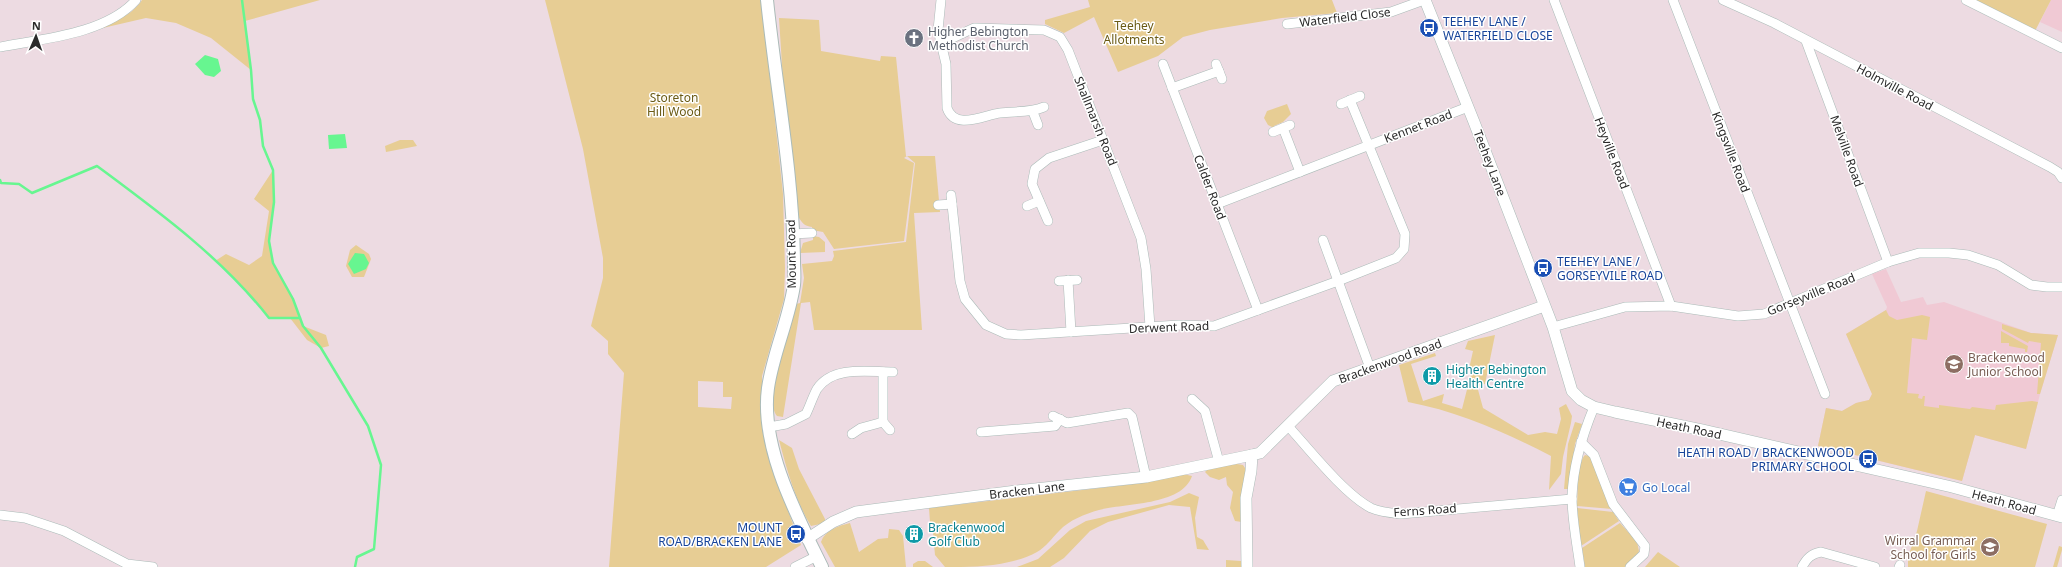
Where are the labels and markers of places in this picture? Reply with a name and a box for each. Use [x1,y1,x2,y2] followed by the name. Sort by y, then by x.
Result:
[1443,13,1553,44] place label: TEEHEY LANE / WATERFIELD CLOSE
[1418,17,1440,39] bus stop icon: TEEHEY LANE / WATERFIELD CLOSE
[928,23,1029,54] place label: Higher Bebington Methodist Church
[903,27,925,49] church icon: Higher Bebington Methodist Church
[1557,253,1663,284] place label: TEEHEY LANE / GORSEYVILE ROAD
[1532,257,1554,279] bus stop icon: TEEHEY LANE / GORSEYVILE ROAD
[1967,349,2045,380] place label: Brackenwood Junior School
[1943,353,1965,375] school or university icon: Brackenwood Junior School
[1446,361,1546,392] place label: Higher Bebington Health Centre
[1421,365,1443,387] building icon: Higher Bebington Health Centre
[1677,444,1854,475] place label: HEATH ROAD / BRACKENWOOD PRIMARY SCHOOL
[1857,448,1879,470] bus stop icon: HEATH ROAD / BRACKENWOOD PRIMARY SCHOOL
[1617,476,1639,498] supermarket icon: Go Local
[1642,479,1690,496] place label: Go Local
[658,519,782,550] place label: MOUNT ROAD/BRACKEN LANE
[928,519,1005,550] place label: Brackenwood Golf Club
[785,523,807,545] bus stop icon: MOUNT ROAD/BRACKEN LANE
[903,523,925,545] building icon: Brackenwood Golf Club
[1885,532,1976,563] place label: Wirral Grammar School for Girls
[1979,536,2001,558] school or university icon: Wirral Grammar School for Girls

